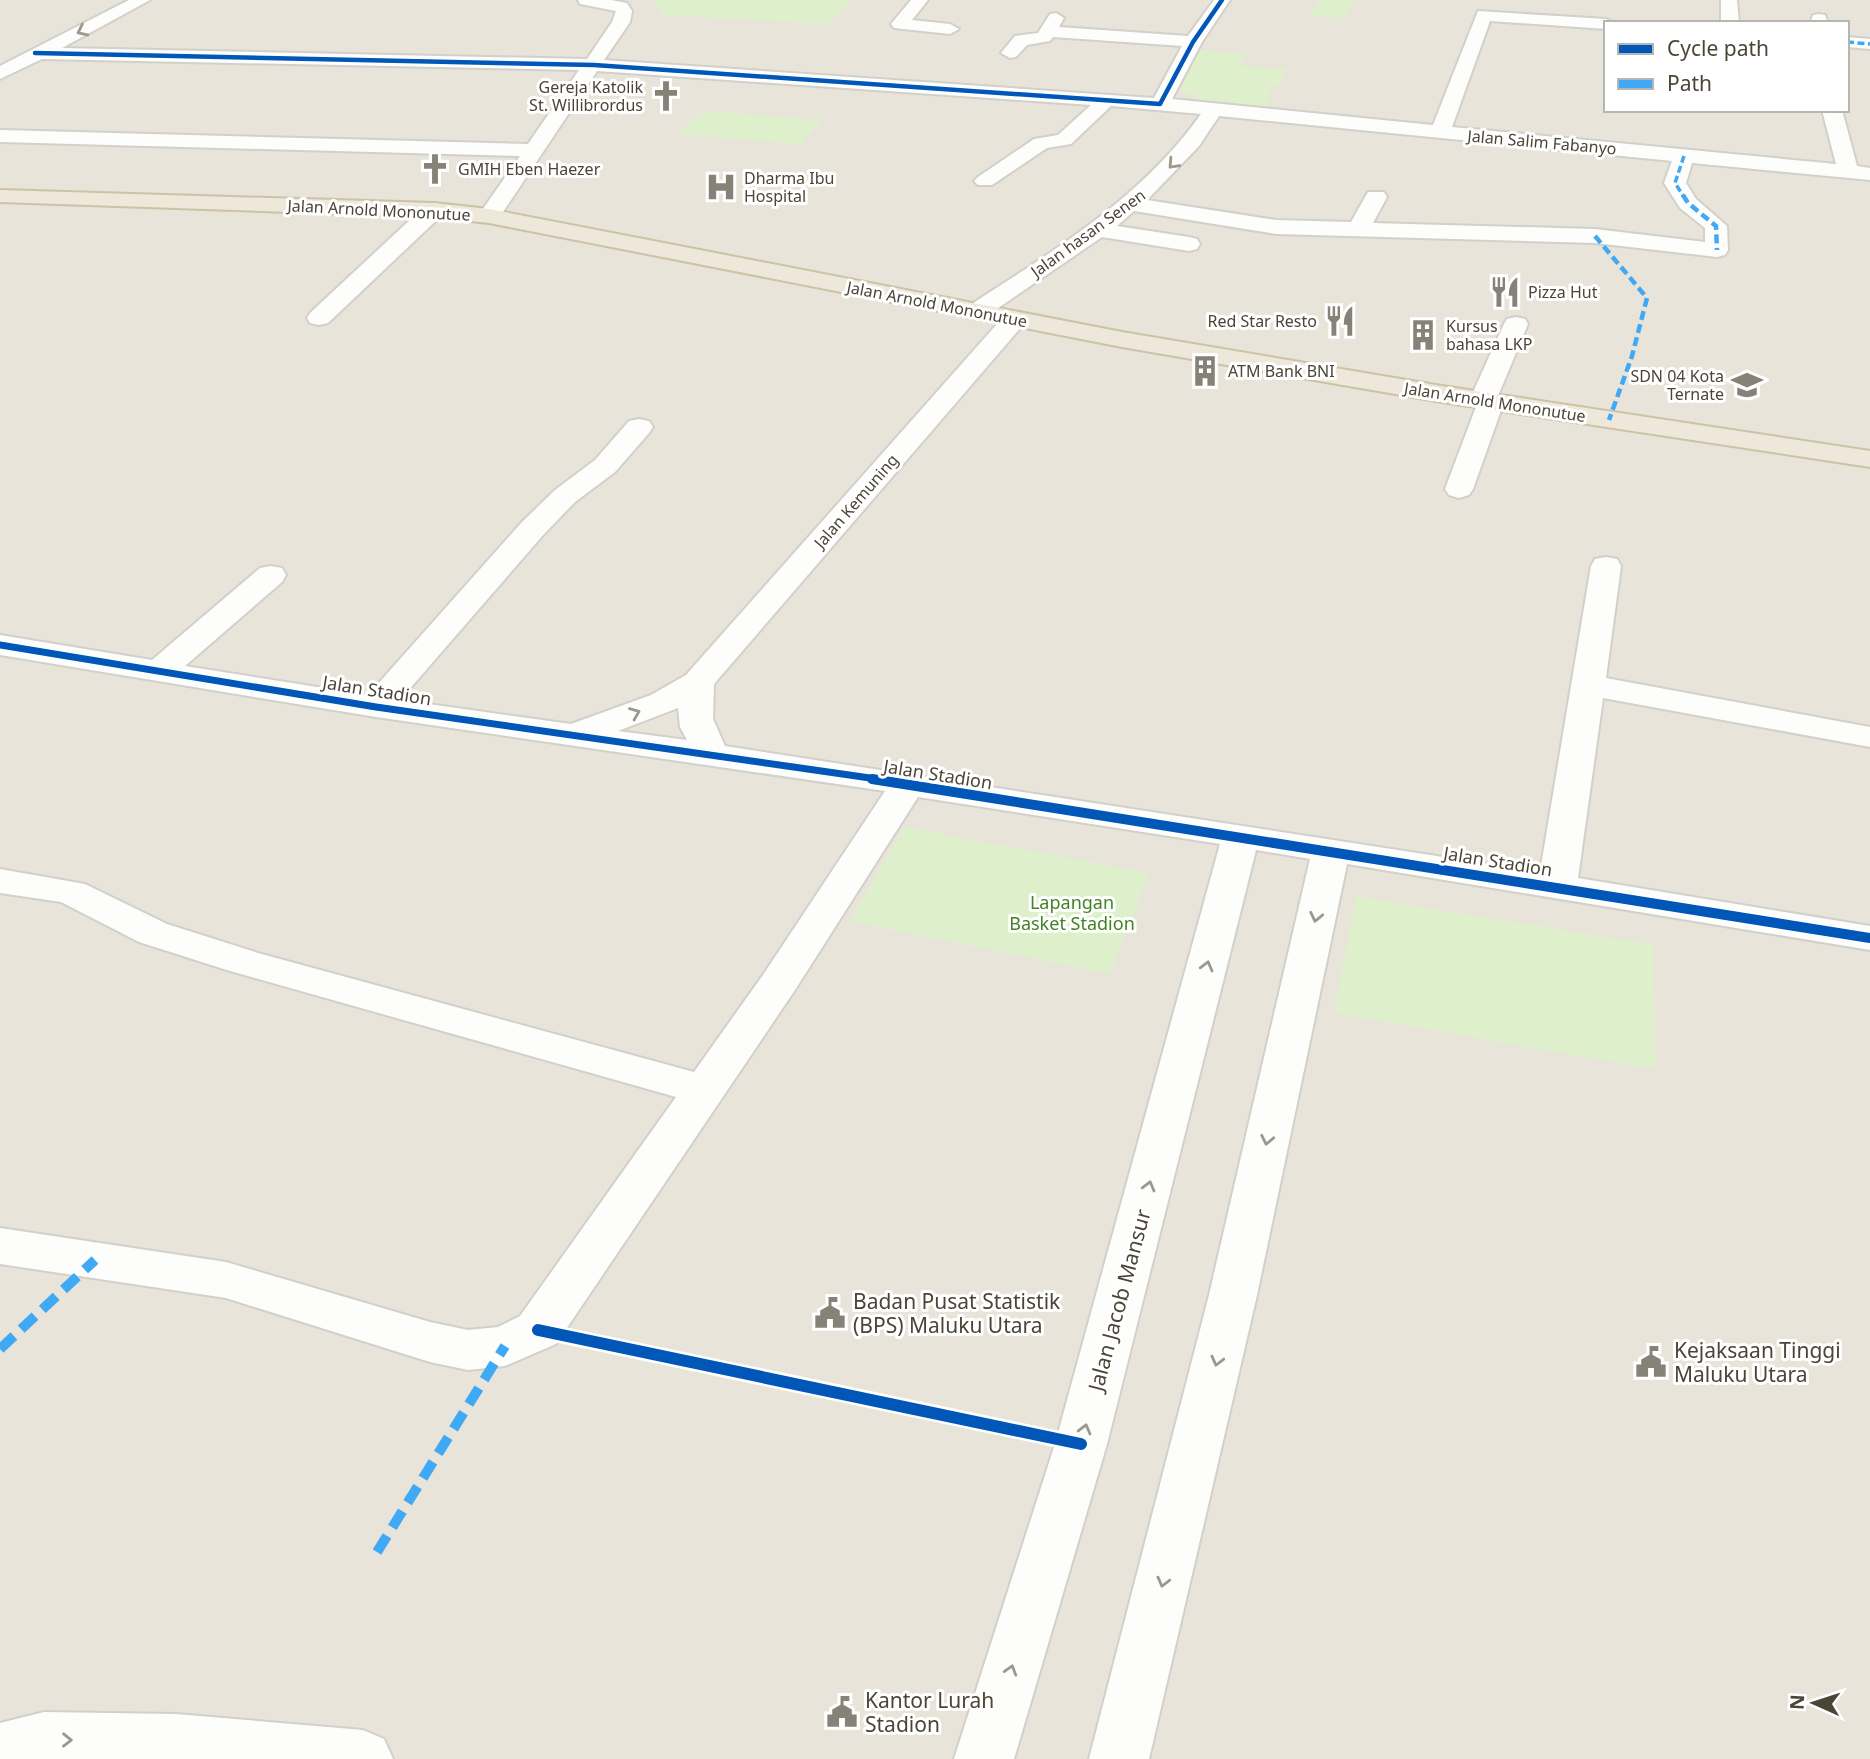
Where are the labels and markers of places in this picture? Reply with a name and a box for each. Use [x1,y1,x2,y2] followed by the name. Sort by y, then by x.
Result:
[529,76,643,116] place label: Gereja Katolik St. Willibrordus
[649,79,683,113] church icon: Gereja Katolik St. Willibrordus
[418,152,452,186] church icon: GMIH Eben Haezer
[458,158,601,180] place label: GMIH Eben Haezer
[744,167,834,207] place label: Dharma Ibu Hospital
[704,170,738,204] hospital icon: Dharma Ibu Hospital
[1488,275,1522,309] restaurant icon: Pizza Hut
[1528,281,1598,303] place label: Pizza Hut
[1323,304,1357,338] restaurant icon: Red Star Resto
[1208,310,1317,332] place label: Red Star Resto
[1446,315,1532,355] place label: Kursus bahasa LKP
[1406,318,1440,352] building icon: Kursus bahasa LKP
[1188,354,1222,388] building icon: ATM Bank BNI
[1228,360,1335,382] place label: ATM Bank BNI
[1630,365,1724,405] place label: SDN 04 Kota Ternate
[1730,368,1764,402] school or university icon: SDN 04 Kota Ternate
[853,1287,1061,1339] place label: Badan Pusat Statistik (BPS) Maluku Utara
[813,1296,847,1330] public building icon: Badan Pusat Statistik (BPS) Maluku Utara
[1674,1336,1841,1388] place label: Kejaksaan Tinggi Maluku Utara
[1634,1345,1668,1379] public building icon: Kejaksaan Tinggi Maluku Utara
[865,1686,994,1738] place label: Kantor Lurah Stadion
[825,1695,859,1729] public building icon: Kantor Lurah Stadion

